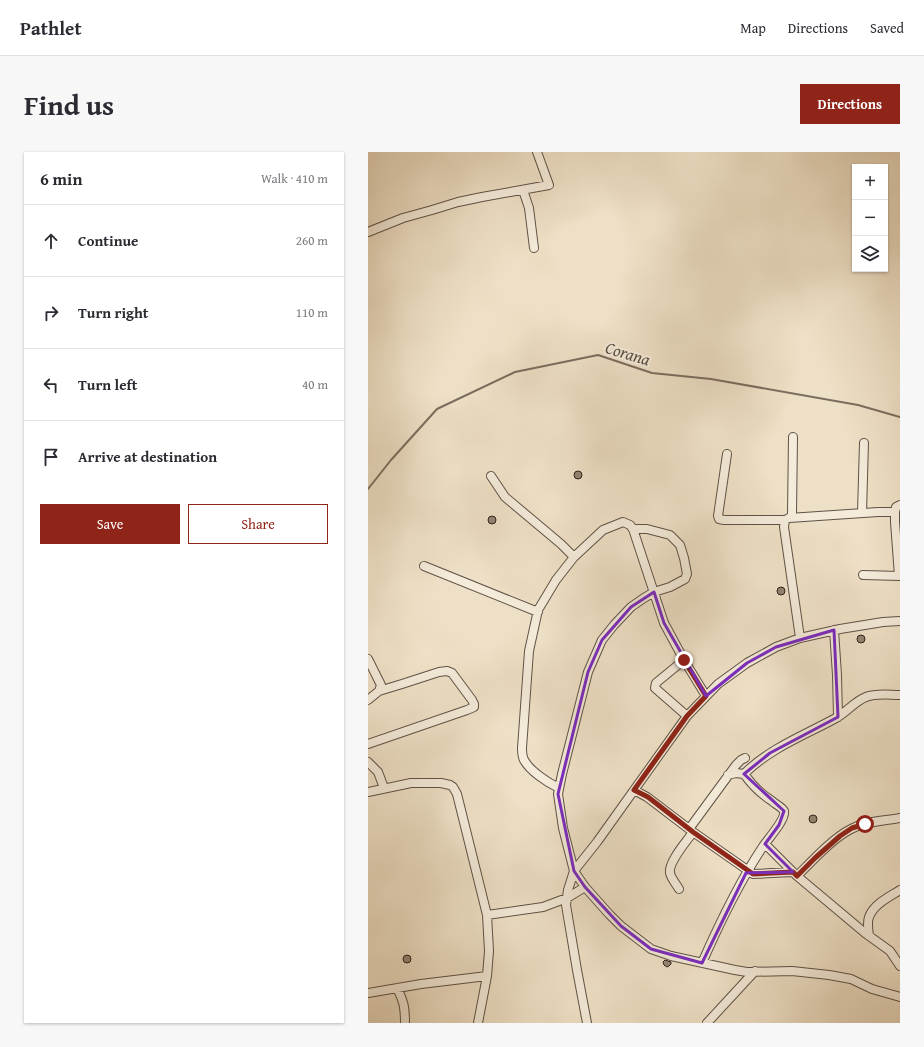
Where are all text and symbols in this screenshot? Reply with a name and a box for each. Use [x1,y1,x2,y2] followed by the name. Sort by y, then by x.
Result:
[20,14,82,42] text: Pathlet
[740,18,766,38] text: Map
[788,18,848,38] text: Directions
[870,18,904,38] text: Saved
[24,84,114,125] text: Find us
[800,84,900,124] button: Directions
[852,164,888,272] map controls
[852,164,888,200] button: +
[40,166,82,191] text: 6 min
[261,169,328,188] text: Walk · 410 m
[852,200,888,236] button: −
[40,230,62,252] icon: ahead
[78,230,139,251] text: Continue
[296,231,328,250] text: 260 m
[852,236,888,272] button: layers
[40,302,62,324] icon: right
[78,302,149,323] text: Turn right
[296,303,328,322] text: 110 m
[602,334,654,372] water label: Corana
[40,374,62,396] icon: left
[78,374,137,395] text: Turn left
[302,375,328,394] text: 40 m
[40,446,62,468] icon: arrive
[78,446,217,467] text: Arrive at destination
[40,504,180,544] button: Save
[188,504,328,544] button: Share
[675,651,693,669] route end
[856,815,874,833] route start

